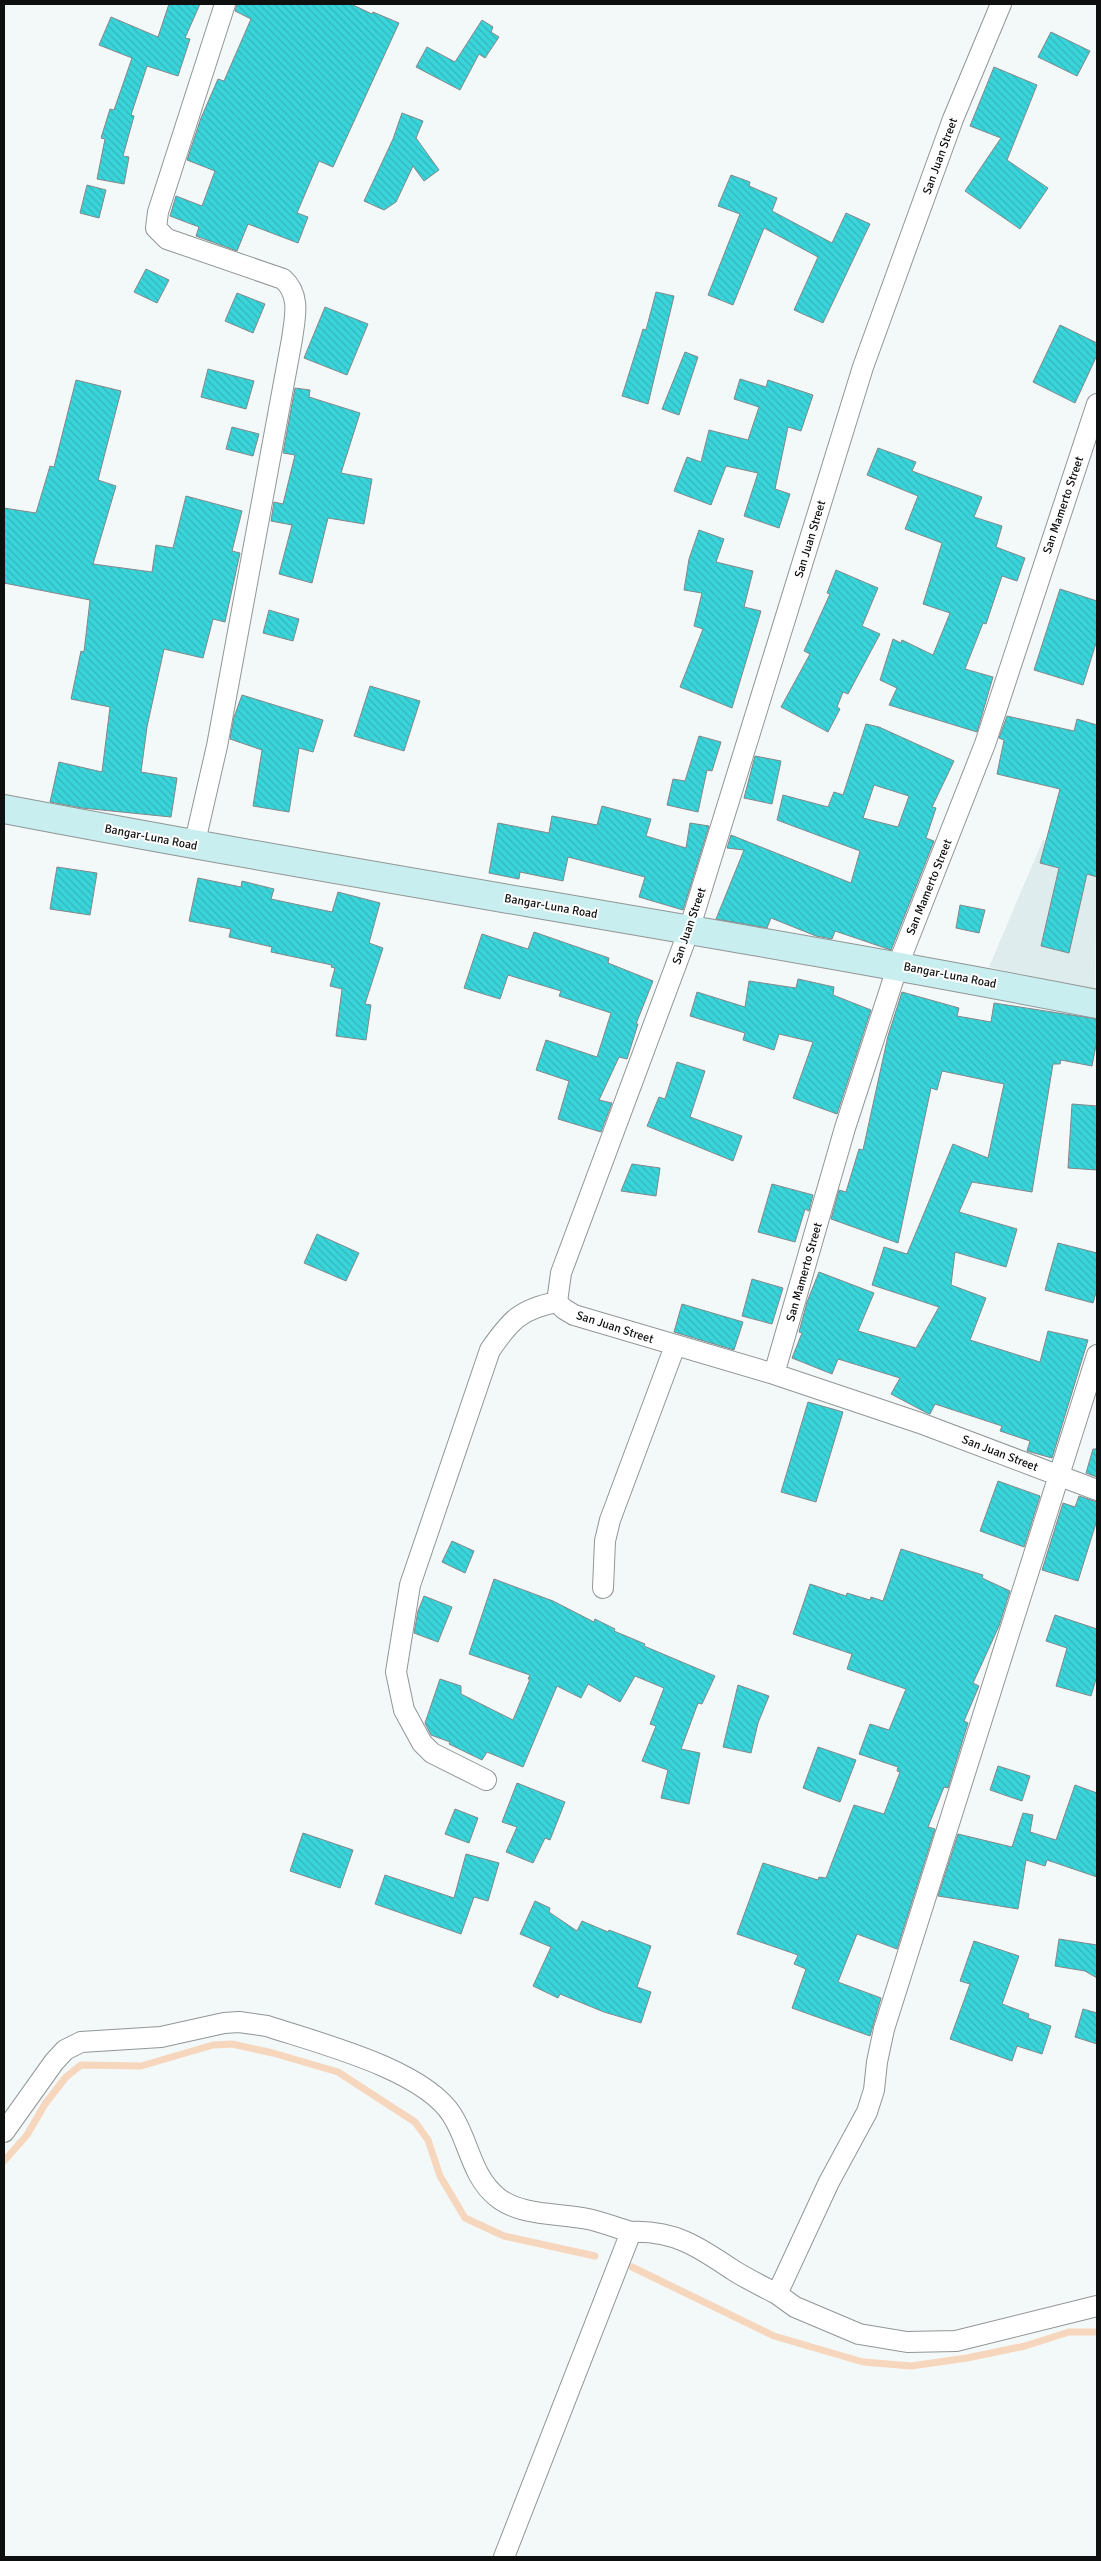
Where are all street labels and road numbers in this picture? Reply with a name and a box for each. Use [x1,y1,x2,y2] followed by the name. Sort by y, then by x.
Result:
[920,116,961,197] street label: San Juan Street
[1040,454,1087,556] street label: San Mamerto Street
[792,498,829,580] street label: San Juan Street
[103,821,199,854] street label: Bangar-Luna Road
[903,837,956,937] street label: San Mamerto Street
[669,886,710,967] street label: San Juan Street
[503,891,599,922] street label: Bangar-Luna Road
[902,959,998,992] street label: Bangar-Luna Road
[783,1221,826,1323] street label: San Mamerto Street
[574,1308,655,1347] street label: San Juan Street
[960,1432,1040,1475] street label: San Juan Street

